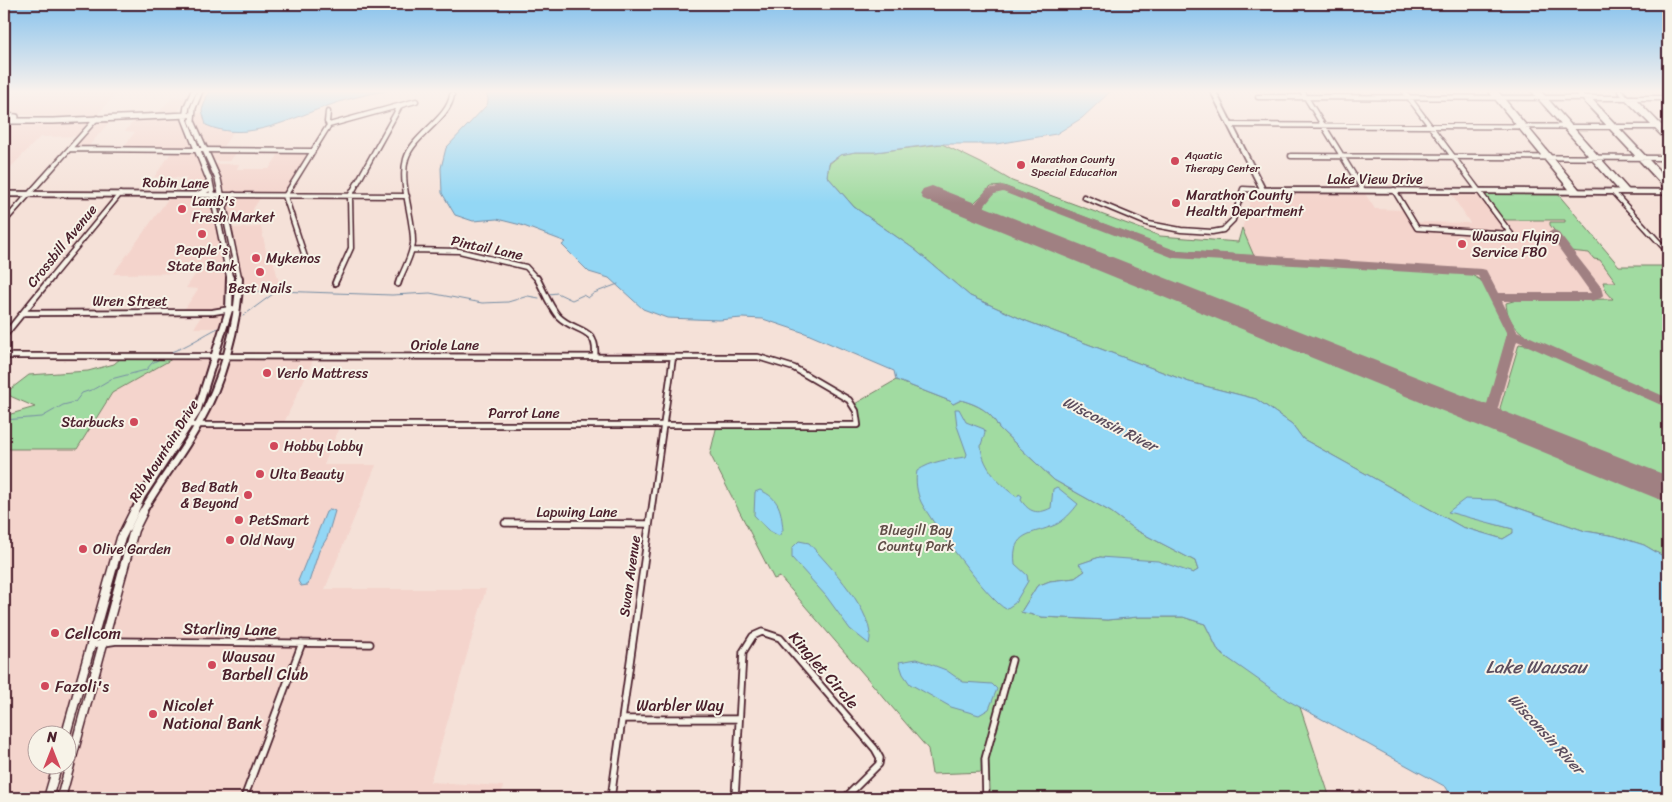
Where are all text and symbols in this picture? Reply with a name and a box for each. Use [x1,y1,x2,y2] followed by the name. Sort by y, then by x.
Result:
[1184,146,1261,178] place label: Aquatic Therapy Center
[1031,150,1117,182] place label: Marathon County Special Education
[1169,155,1181,167] marker: Aquatic Therapy Center
[1015,159,1027,171] marker: Marathon County Special Education
[1327,167,1423,192] street label: Lake View Drive
[142,170,210,196] street label: Robin Lane
[1186,183,1305,224] place label: Marathon County Health Department
[192,189,276,230] place label: Lamb's Fresh Market
[1170,197,1182,209] marker: Marathon County Health Department
[20,199,104,293] street label: Crossbill Avenue
[176,203,188,215] marker: Lamb's Fresh Market
[1472,224,1559,265] place label: Wausau Flying Service FBO
[196,228,208,240] marker: People's State Bank
[449,228,525,268] street label: Pintail Lane
[167,238,238,279] place label: People's State Bank
[1456,238,1468,250] marker: Wausau Flying Service FBO
[266,246,321,271] place label: Mykenos
[250,252,262,264] marker: Mykenos
[254,266,266,278] marker: Best Nails
[228,276,292,301] place label: Best Nails
[92,289,168,314] street label: Wren Street
[411,333,479,358] street label: Oriole Lane
[277,361,369,386] place label: Verlo Mattress
[261,367,273,379] marker: Verlo Mattress
[1058,389,1164,460] water label: Wisconsin River
[122,395,206,507] street label: Rib Mountain Drive
[488,401,560,426] street label: Parrot Lane
[61,410,124,435] place label: Starbucks
[128,416,140,428] marker: Starbucks
[284,434,364,459] place label: Hobby Lobby
[268,440,280,452] marker: Hobby Lobby
[270,462,345,487] place label: Ulta Beauty
[254,468,266,480] marker: Ulta Beauty
[180,475,240,516] place label: Bed Bath & Beyond
[242,489,254,501] marker: Bed Bath & Beyond
[537,500,617,525] street label: Lapwing Lane
[249,508,309,533] place label: PetSmart
[233,514,245,526] marker: PetSmart
[878,518,955,559] park label: Bluegill Bay County Park
[240,528,295,553] place label: Old Navy
[224,534,236,546] marker: Old Navy
[612,534,648,618] street label: Swan Avenue
[93,537,171,562] place label: Olive Garden
[77,543,89,555] marker: Olive Garden
[183,614,277,644] street label: Starling Lane
[65,619,121,648] place label: Cellcom
[781,624,867,716] street label: Kinglet Circle
[49,627,61,639] marker: Cellcom
[222,642,309,689] place label: Wausau Barbell Club
[1486,651,1589,683] water label: Lake Wausau
[206,659,218,671] marker: Wausau Barbell Club
[55,672,109,701] place label: Fazoli's
[39,680,51,692] marker: Fazoli's
[1501,687,1593,783] water label: Wisconsin River
[163,691,263,738] place label: Nicolet National Bank
[636,691,725,720] street label: Warbler Way
[147,708,159,720] marker: Nicolet National Bank
[28,724,78,774] north arrow
[46,725,57,750] text: N

